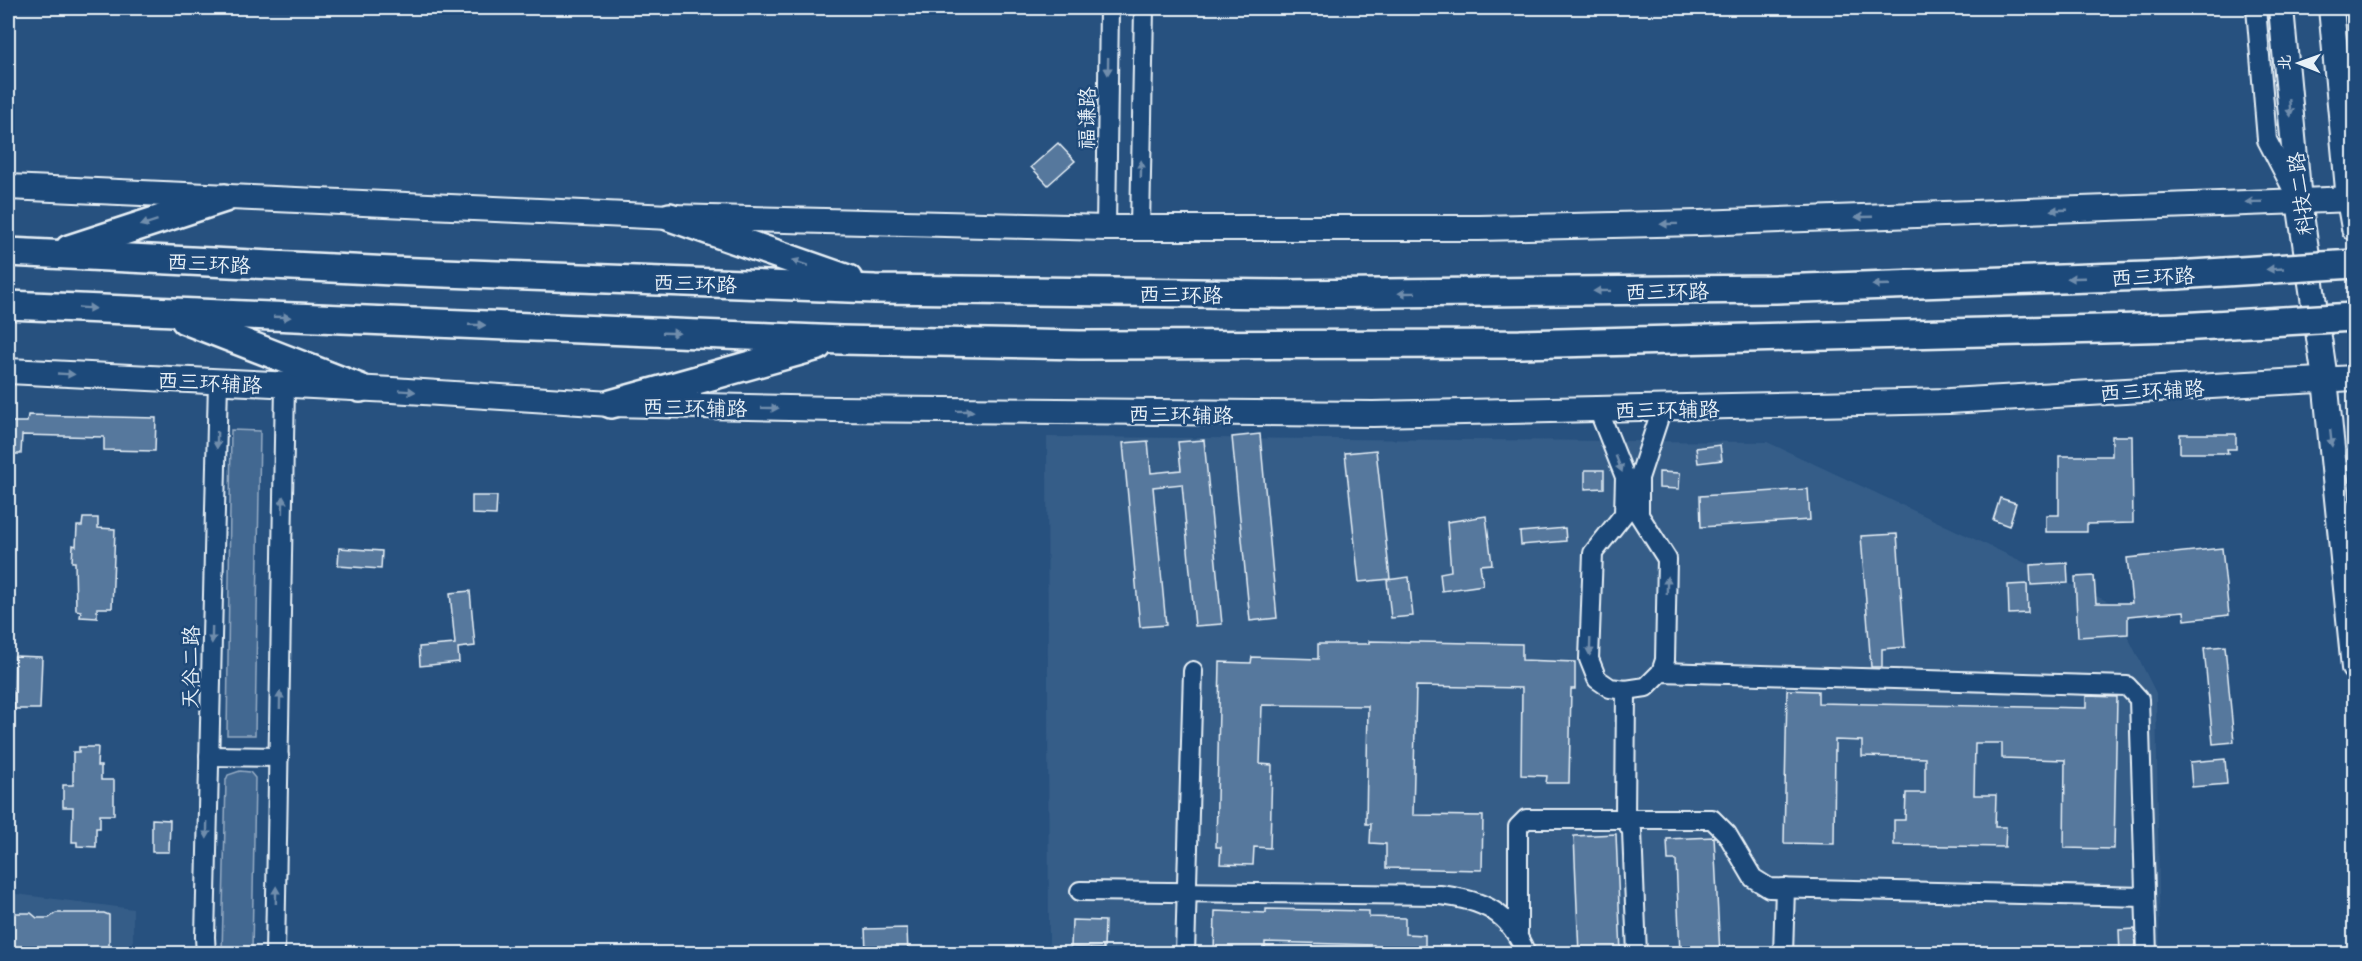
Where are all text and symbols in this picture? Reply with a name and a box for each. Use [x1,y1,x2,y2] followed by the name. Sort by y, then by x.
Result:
[2269,33,2329,93] north arrow
[2271,55,2295,71] text: 北
[1104,56,1113,75] one-way arrow
[1068,86,1102,150] street label: 福谦路
[2285,98,2295,117] one-way arrow
[2278,150,2320,238] street label: 科技二路
[1136,160,1146,179] one-way arrow
[2245,198,2264,207] one-way arrow
[2050,205,2069,214] one-way arrow
[1855,212,1874,221] one-way arrow
[140,218,158,228] one-way arrow
[1660,219,1679,228] one-way arrow
[166,244,252,280] street label: 西三环路
[791,257,809,267] one-way arrow
[2110,258,2196,292] street label: 西三环路
[2266,264,2285,273] one-way arrow
[652,265,738,299] street label: 西三环路
[1625,273,1709,307] street label: 西三环路
[2066,274,2085,283] one-way arrow
[1139,276,1223,310] street label: 西三环路
[1871,281,1890,290] one-way arrow
[1593,286,1612,296] one-way arrow
[1398,288,1417,298] one-way arrow
[77,304,96,313] one-way arrow
[272,312,291,321] one-way arrow
[467,320,486,329] one-way arrow
[662,328,681,337] one-way arrow
[157,362,263,400] street label: 西三环辅路
[56,369,75,378] one-way arrow
[2099,370,2205,408] street label: 西三环辅路
[398,386,417,396] one-way arrow
[642,389,748,423] street label: 西三环辅路
[1614,391,1720,425] street label: 西三环辅路
[1128,396,1234,430] street label: 西三环辅路
[761,403,780,413] one-way arrow
[955,406,974,416] one-way arrow
[2326,428,2336,447] one-way arrow
[212,430,222,449] one-way arrow
[1614,455,1624,473] one-way arrow
[278,496,288,515] one-way arrow
[1662,575,1671,594] one-way arrow
[172,625,206,709] street label: 天谷二路
[207,625,217,644] one-way arrow
[1585,637,1595,656] one-way arrow
[275,691,284,710] one-way arrow
[203,820,212,839] one-way arrow
[271,886,281,905] one-way arrow

